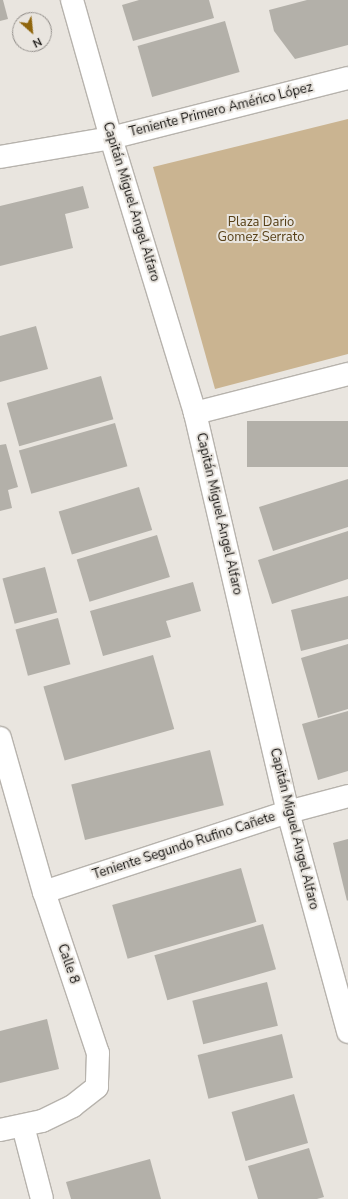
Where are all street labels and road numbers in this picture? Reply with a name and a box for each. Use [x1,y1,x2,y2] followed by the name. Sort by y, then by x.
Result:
[128,80,314,140] street label: Teniente Primero Américo López
[99,120,163,284] street label: Capitán Miguel Angel Alfaro
[193,431,245,597] street label: Capitán Miguel Angel Alfaro
[266,747,322,911] street label: Capitán Miguel Angel Alfaro
[91,809,277,883] street label: Teniente Segundo Rufino Cañete
[54,942,82,986] street label: Calle 8

